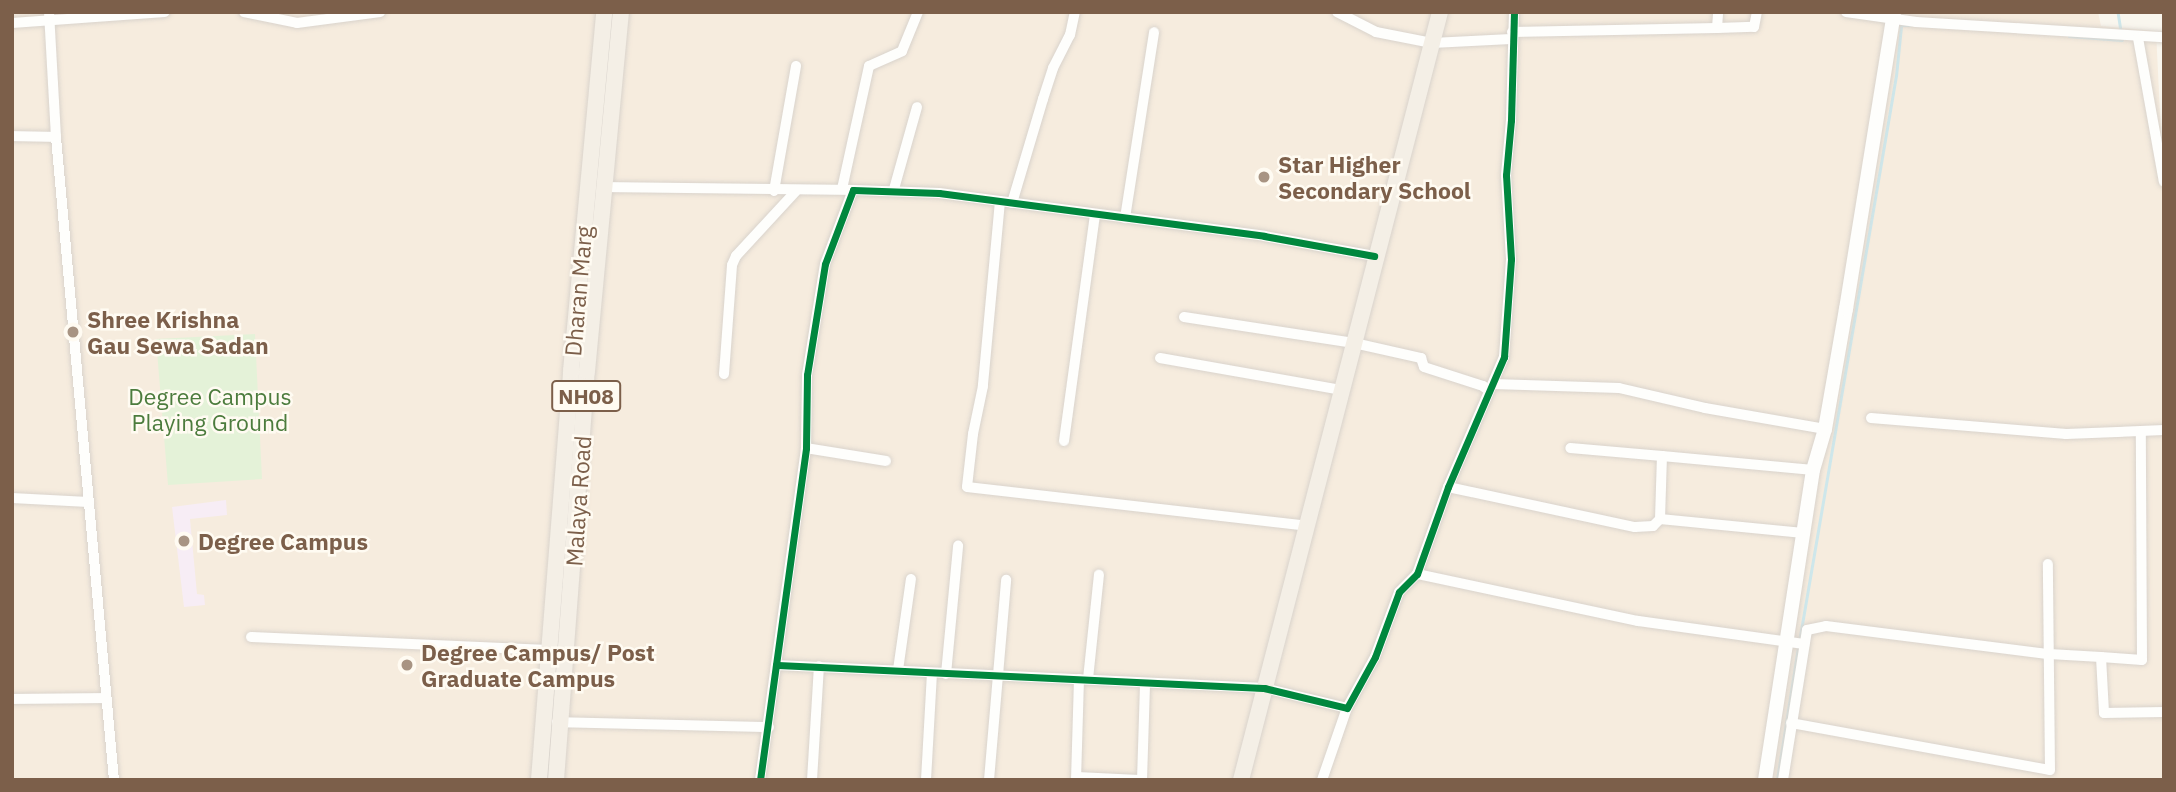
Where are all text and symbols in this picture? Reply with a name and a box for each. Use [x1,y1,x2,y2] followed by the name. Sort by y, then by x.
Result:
[1278,150,1471,204] place label: Star Higher Secondary School
[1256,169,1272,185] marker: Star Higher Secondary School
[559,225,597,357] street label: Dharan Marg
[87,305,269,359] place label: Shree Krishna Gau Sewa Sadan
[65,324,81,340] marker: Shree Krishna Gau Sewa Sadan
[551,378,621,414] road number: NH08
[128,382,292,436] park label: Degree Campus Playing Ground
[560,435,596,567] street label: Malaya Road
[198,527,368,555] place label: Degree Campus
[176,533,192,549] marker: Degree Campus
[421,638,655,692] place label: Degree Campus/ Post Graduate Campus
[399,657,415,673] marker: Degree Campus/ Post Graduate Campus

